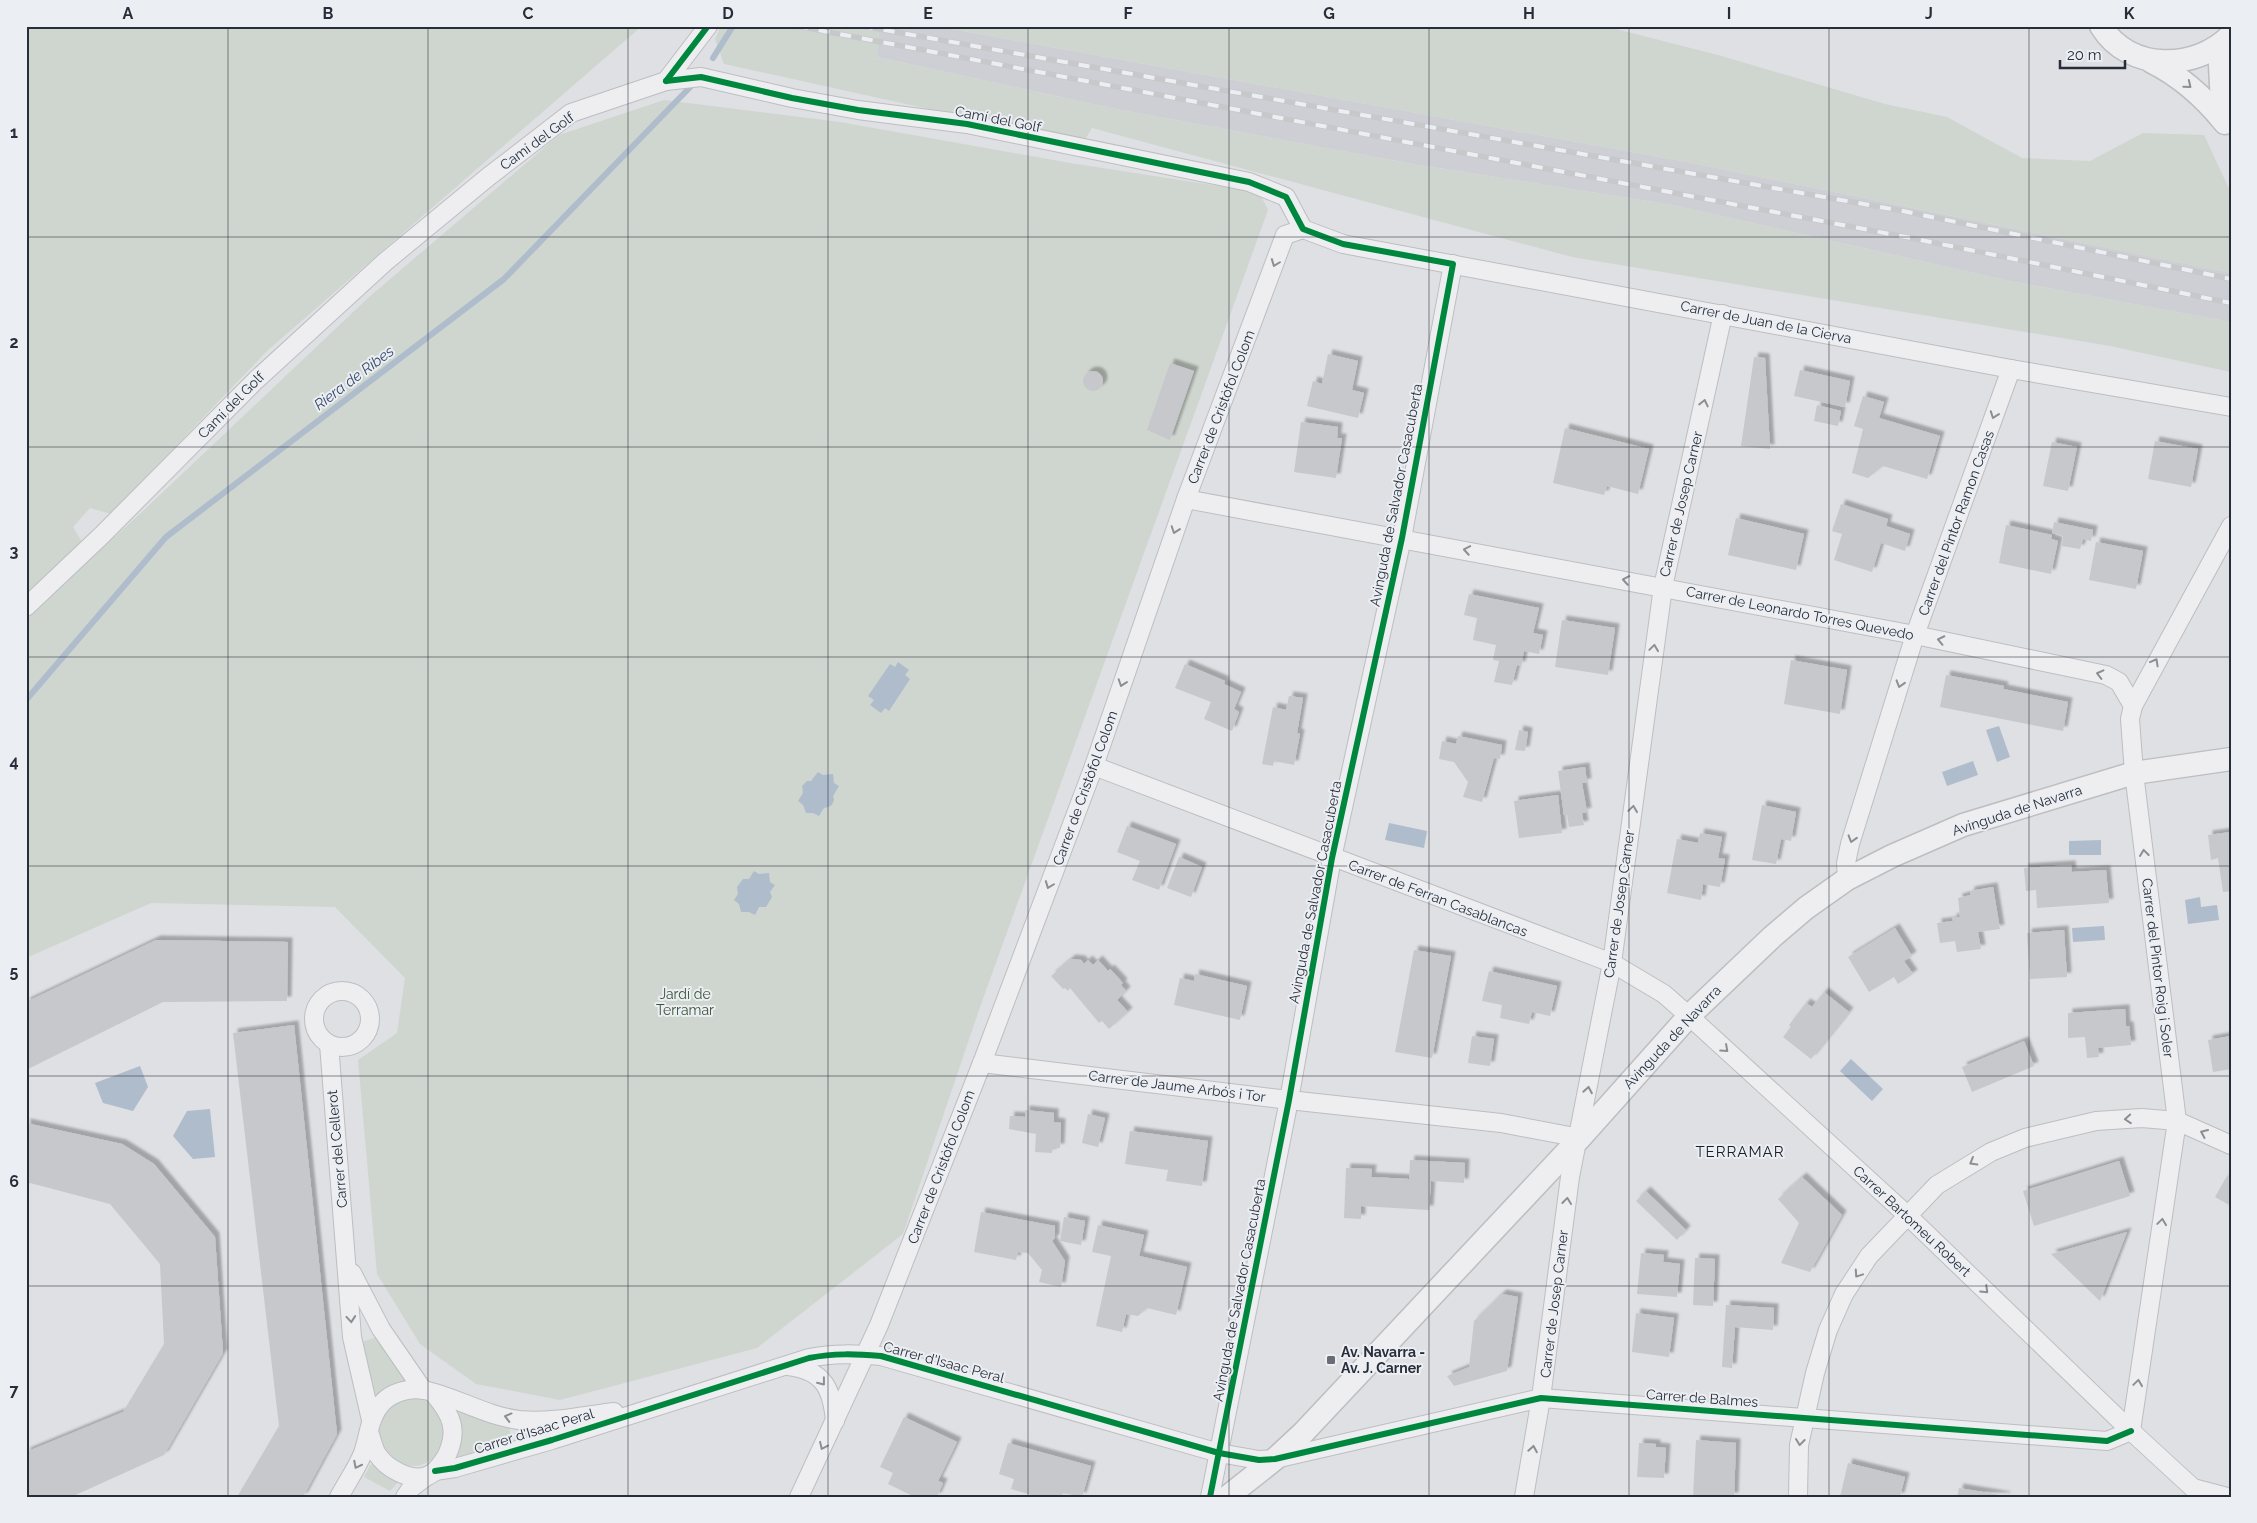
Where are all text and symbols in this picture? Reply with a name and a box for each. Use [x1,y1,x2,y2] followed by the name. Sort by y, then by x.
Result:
[123,4,134,23] text: A
[323,4,334,23] text: B
[523,4,534,23] text: C
[722,4,734,23] text: D
[923,4,933,23] text: E
[1123,4,1133,23] text: F
[1323,4,1335,23] text: G
[1523,4,1535,23] text: H
[1727,4,1731,23] text: I
[1925,4,1933,23] text: J
[2124,4,2135,23] text: K
[2060,38,2124,70] scale bar
[2067,46,2102,64] text: 20 m
[2182,79,2191,87] one-way arrow
[954,103,1044,135] street label: Camí del Golf
[497,108,578,173] street label: Camí del Golf
[10,123,18,142] text: 1
[1270,258,1280,266] one-way arrow
[1679,298,1853,346] street label: Carrer de Juan de la Cierva
[1184,328,1258,486] street label: Carrer de Cristòfol Colom
[9,333,19,352] text: 2
[310,342,398,414] water label: Riera de Ribes
[194,367,269,442] street label: Camí del Golf
[1367,382,1425,608] street label: Avinguda de Salvador Casacuberta
[1698,398,1709,407] one-way arrow
[1990,410,2000,419] one-way arrow
[1915,428,1997,618] street label: Carrer del Pintor Ramon Casas
[1656,430,1706,578] street label: Carrer de Josep Carner
[1171,525,1181,534] one-way arrow
[10,542,19,561] text: 3
[1462,546,1471,556] one-way arrow
[1622,575,1631,585] one-way arrow
[1685,583,1915,643] street label: Carrer de Leonardo Torres Quevedo
[1936,635,1945,646] one-way arrow
[1649,643,1659,652] one-way arrow
[2149,658,2159,667] one-way arrow
[2095,669,2104,680] one-way arrow
[1118,679,1128,687] one-way arrow
[1896,679,1906,687] one-way arrow
[1050,708,1120,868] street label: Carrer de Cristòfol Colom
[9,752,19,771] text: 4
[1286,779,1344,1005] street label: Avinguda de Salvador Casacuberta
[1950,781,2084,839] street label: Avinguda de Navarra
[1627,804,1637,813] one-way arrow
[1601,829,1637,979] street label: Carrer de Josep Carner
[1848,834,1858,843] one-way arrow
[2139,849,2150,857] one-way arrow
[1346,856,1530,940] street label: Carrer de Ferran Casablancas
[2139,877,2177,1059] street label: Carrer del Pintor Roig i Soler
[1045,881,1055,889] one-way arrow
[10,962,19,981] text: 5
[1620,982,1724,1092] street label: Avinguda de Navarra
[656,986,714,1018] park label: Jardí de Terramar
[1719,1043,1728,1052] one-way arrow
[1088,1067,1267,1105] street label: Carrer de Jaume Arbós i Tor
[1583,1086,1593,1094] one-way arrow
[904,1088,978,1246] street label: Carrer de Cristòfol Colom
[324,1089,350,1209] street label: Carrer del Cellerot
[2124,1113,2132,1124] one-way arrow
[2200,1128,2209,1139] one-way arrow
[1695,1143,1785,1161] district label: TERRAMAR
[1970,1155,1979,1165] one-way arrow
[1850,1162,1974,1280] street label: Carrer Bartomeu Robert
[9,1172,19,1191] text: 6
[1210,1177,1268,1403] street label: Avinguda de Salvador Casacuberta
[1561,1197,1572,1205] one-way arrow
[2156,1218,2167,1226] one-way arrow
[1537,1229,1571,1379] street label: Carrer de Josep Carner
[1854,1268,1864,1277] one-way arrow
[1979,1284,1988,1293] one-way arrow
[345,1315,356,1323] one-way arrow
[882,1338,1006,1386] street label: Carrer d'Isaac Peral
[1341,1344,1425,1376] place label: Av. Navarra - Av. J. Carner
[1325,1354,1337,1366] marker: Av. Navarra - Av. J. Carner
[816,1376,825,1386] one-way arrow
[2133,1379,2143,1388] one-way arrow
[10,1381,19,1400] text: 7
[1645,1386,1759,1410] street label: Carrer de Balmes
[472,1405,596,1457] street label: Carrer d'Isaac Peral
[503,1412,512,1423] one-way arrow
[1795,1439,1806,1447] one-way arrow
[819,1441,829,1450] one-way arrow
[1527,1444,1537,1453] one-way arrow
[353,1460,363,1469] one-way arrow

